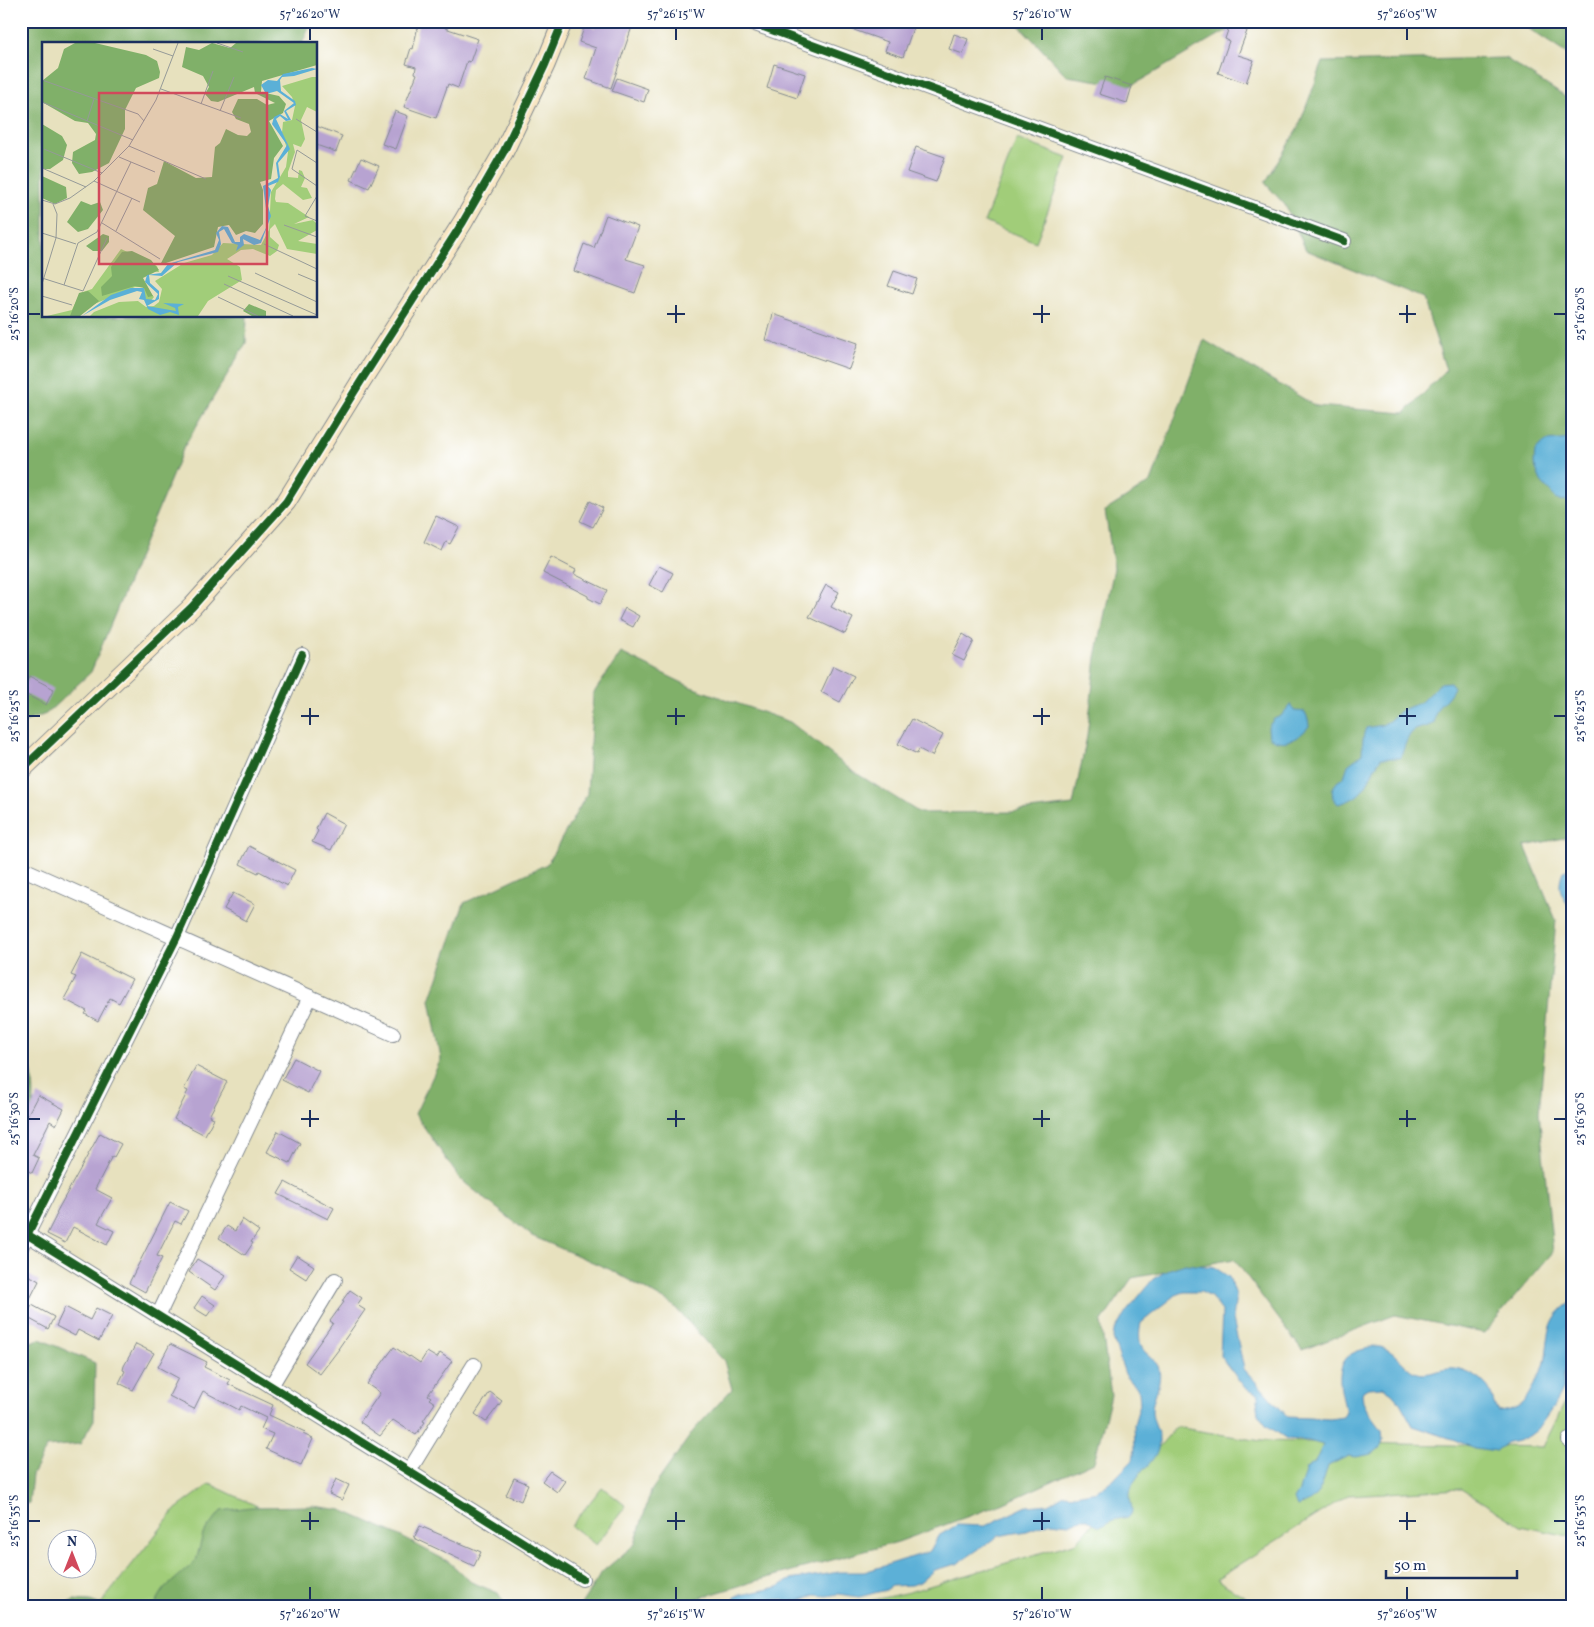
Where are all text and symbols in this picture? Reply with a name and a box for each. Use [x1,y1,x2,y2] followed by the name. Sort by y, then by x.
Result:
[280,7,340,23] text: 57°26'20"W
[647,7,705,23] text: 57°26'15"W
[1012,7,1072,23] text: 57°26'10"W
[1377,7,1437,23] text: 57°26'05"W
[42,42,318,318] inset map
[7,287,23,341] text: 25°16'20"S
[1573,287,1589,341] text: 25°16'20"S
[7,690,23,742] text: 25°16'25"S
[1573,690,1589,742] text: 25°16'25"S
[7,1092,23,1146] text: 25°16'30"S
[1573,1092,1589,1146] text: 25°16'30"S
[7,1495,23,1547] text: 25°16'35"S
[1573,1495,1589,1547] text: 25°16'35"S
[48,1530,98,1580] north arrow
[67,1533,77,1552] text: N
[1386,1547,1518,1579] scale bar
[1394,1556,1426,1577] text: 50 m
[280,1607,340,1623] text: 57°26'20"W
[647,1607,705,1623] text: 57°26'15"W
[1012,1607,1072,1623] text: 57°26'10"W
[1377,1607,1437,1623] text: 57°26'05"W

